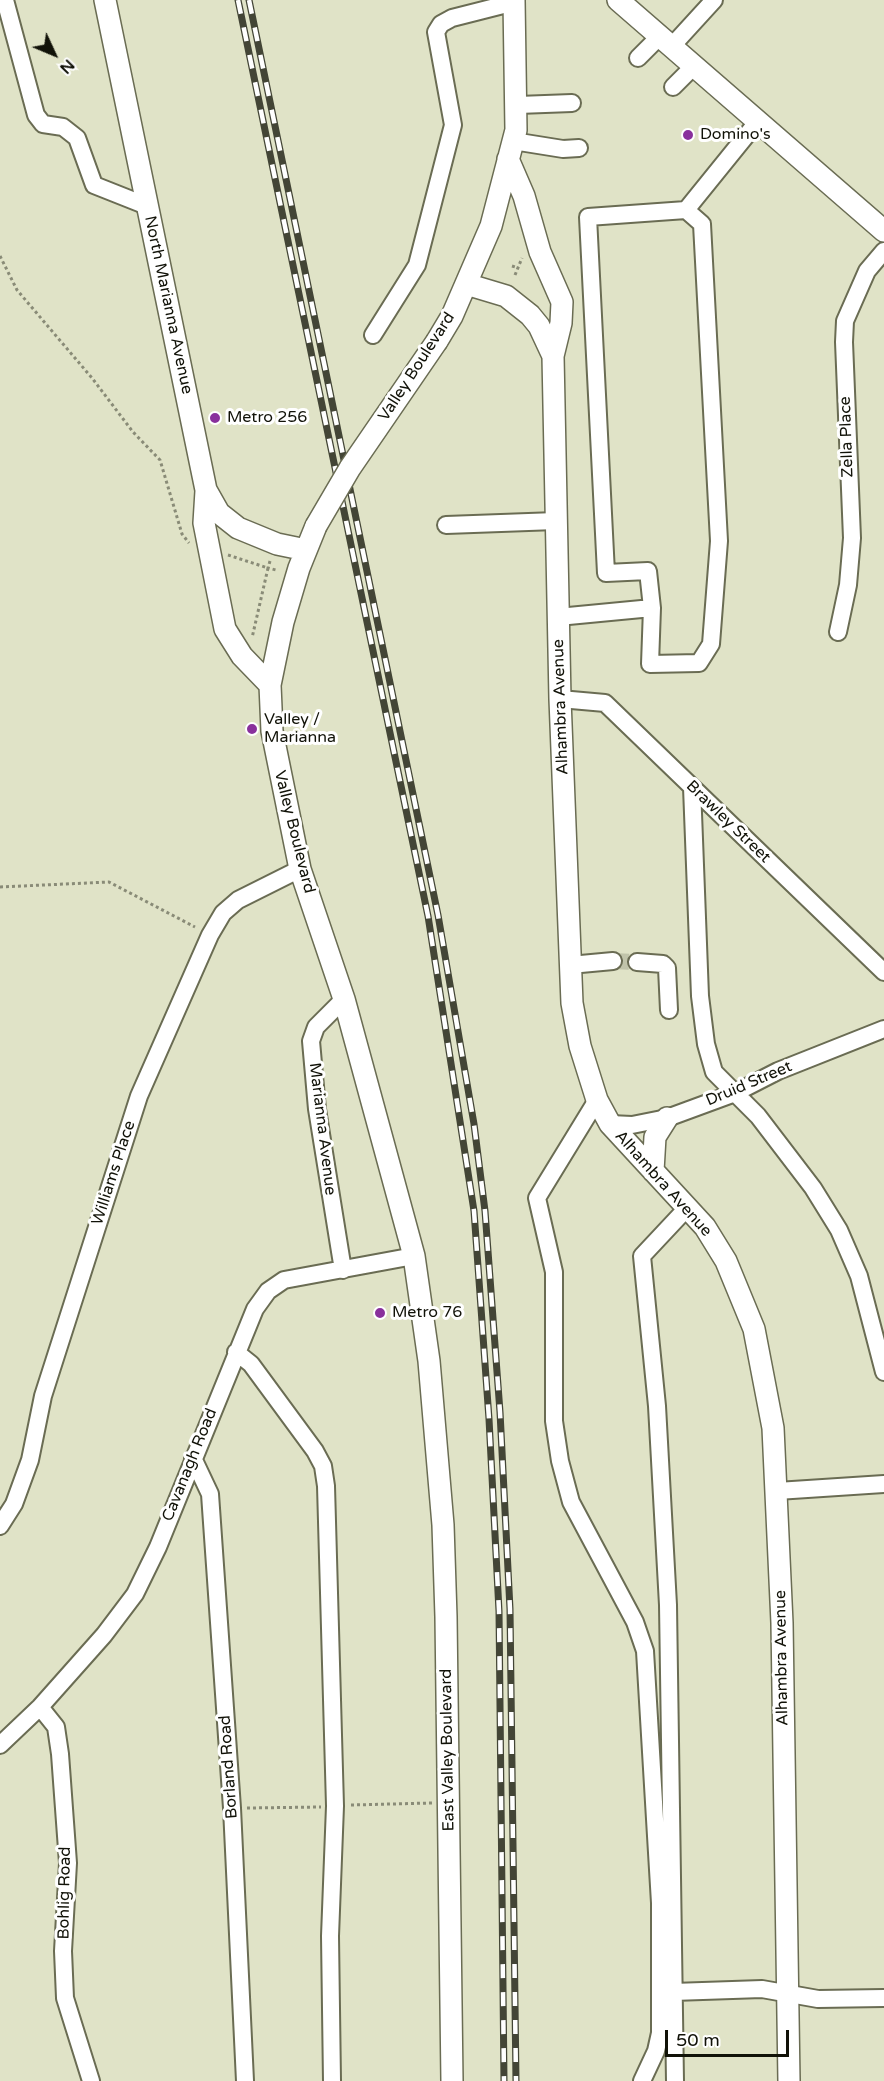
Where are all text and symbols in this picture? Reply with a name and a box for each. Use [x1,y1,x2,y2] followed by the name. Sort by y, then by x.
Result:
[24,24,84,84] north arrow
[55,55,79,78] text: N
[700,125,771,145] place label: Domino's
[681,128,695,142] marker: Domino's
[140,214,196,396] street label: North Marianna Avenue
[375,309,459,425] street label: Valley Boulevard
[836,396,858,478] street label: Zella Place
[227,408,307,428] place label: Metro 256
[208,411,222,425] marker: Metro 256
[549,639,573,775] street label: Alhambra Avenue
[264,710,336,748] place label: Valley / Marianna
[245,722,259,736] marker: Valley / Marianna
[269,769,319,895] street label: Valley Boulevard
[682,777,774,867] street label: Brawley Street
[703,1057,795,1111] street label: Druid Street
[304,1062,340,1196] street label: Marianna Avenue
[88,1118,140,1228] street label: Williams Place
[610,1127,716,1241] street label: Alhambra Avenue
[392,1303,462,1323] place label: Metro 76
[373,1306,387,1320] marker: Metro 76
[159,1406,221,1524] street label: Cavanagh Road
[771,1590,793,1726] street label: Alhambra Avenue
[437,1669,459,1831] street label: East Valley Boulevard
[216,1714,242,1820] street label: Borland Road
[55,1846,75,1940] street label: Bohlig Road
[668,2018,792,2056] scale bar
[676,2029,720,2051] text: 50 m

